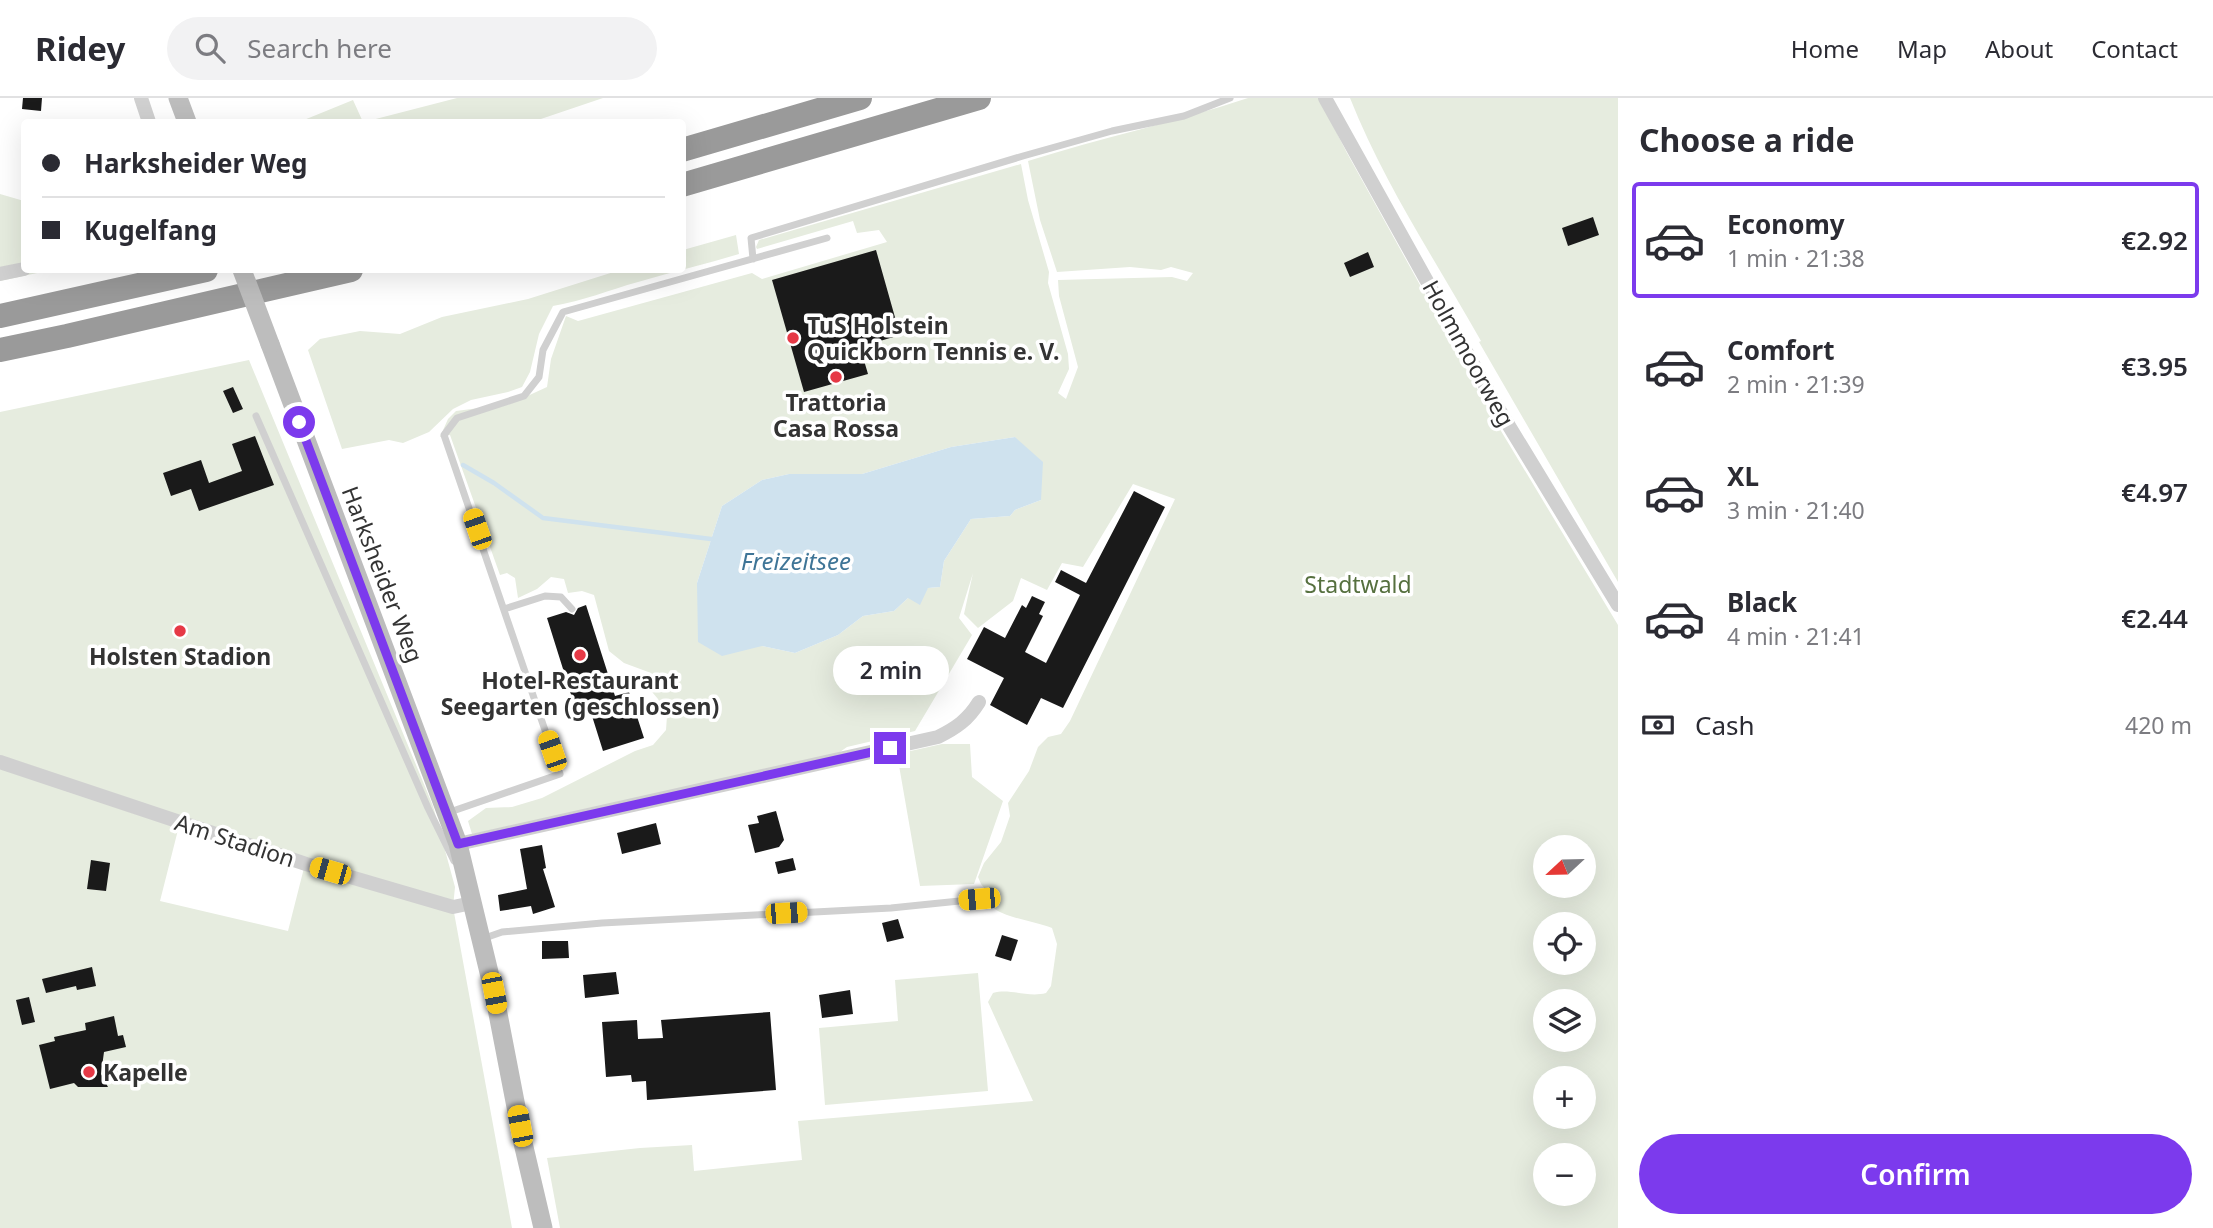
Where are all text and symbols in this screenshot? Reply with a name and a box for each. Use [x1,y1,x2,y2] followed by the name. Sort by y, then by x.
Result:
[167,17,657,80] search box
[35,26,125,71] text: Ridey
[191,29,229,67] icon: search
[247,30,392,66] text: Search here
[1791,32,1859,65] text: Home
[1897,32,1947,65] text: Map
[1985,32,2053,65] text: About
[2091,32,2178,65] text: Contact
[1639,118,1855,161] text: Choose a ride
[84,145,307,181] text: Harksheider Weg
[1727,206,1845,242] text: Economy
[1643,209,1706,272] icon: car
[84,212,217,248] text: Kugelfang
[2121,222,2188,258] text: €2.92
[1727,242,1865,274] text: 1 min · 21:38
[1416,274,1522,432] street label: Holmmoorweg
[807,309,1059,367] place label: TuS Holstein Quickborn Tennis e. V.
[785,330,801,346] marker: TuS Holstein Quickborn Tennis e. V.
[1727,332,1835,368] text: Comfort
[1643,335,1706,398] icon: car
[2121,348,2188,384] text: €3.95
[1727,368,1865,400] text: 2 min · 21:39
[828,369,844,385] marker: Trattoria Casa Rossa
[773,386,899,444] place label: Trattoria Casa Rossa
[283,406,315,438] route start
[1727,458,1759,494] text: XL
[1643,461,1706,524] icon: car
[2121,474,2188,510] text: €4.97
[335,481,431,667] street label: Harksheider Weg
[1727,494,1865,526] text: 3 min · 21:40
[461,506,494,552] car
[741,544,851,577] water label: Freizeitsee
[1304,568,1412,600] park label: Stadtwald
[1727,584,1797,620] text: Black
[1643,587,1706,650] icon: car
[2121,600,2188,636] text: €2.44
[1727,620,1865,652] text: 4 min · 21:41
[172,623,188,639] marker: Holsten Stadion
[89,640,271,672] place label: Holsten Stadion
[832,646,948,696] callout: 2 min
[572,647,588,663] marker: Hotel-Restaurant Seegarten (geschlossen)
[860,654,922,686] text: 2 min
[441,664,719,722] place label: Hotel-Restaurant Seegarten (geschlossen)
[1639,706,1677,744] icon: cash
[1695,707,1755,743] text: Cash
[2125,709,2192,741] text: 420 m
[536,728,569,774] car
[874,732,906,764] route end
[171,806,299,874] street label: Am Stadion
[1533,835,1596,898] north arrow
[1533,835,1596,1206] map controls
[307,855,354,887] car
[958,887,1001,911] car
[765,901,808,925] car
[1533,912,1596,975] button: locate
[480,970,509,1016] car
[1533,989,1596,1052] button: layers
[103,1056,188,1088] place label: Kapelle
[81,1064,97,1080] marker: Kapelle
[1533,1066,1596,1129] button: +
[506,1103,535,1149] car
[1639,1134,2192,1214] button: Confirm
[1533,1143,1596,1206] button: −

